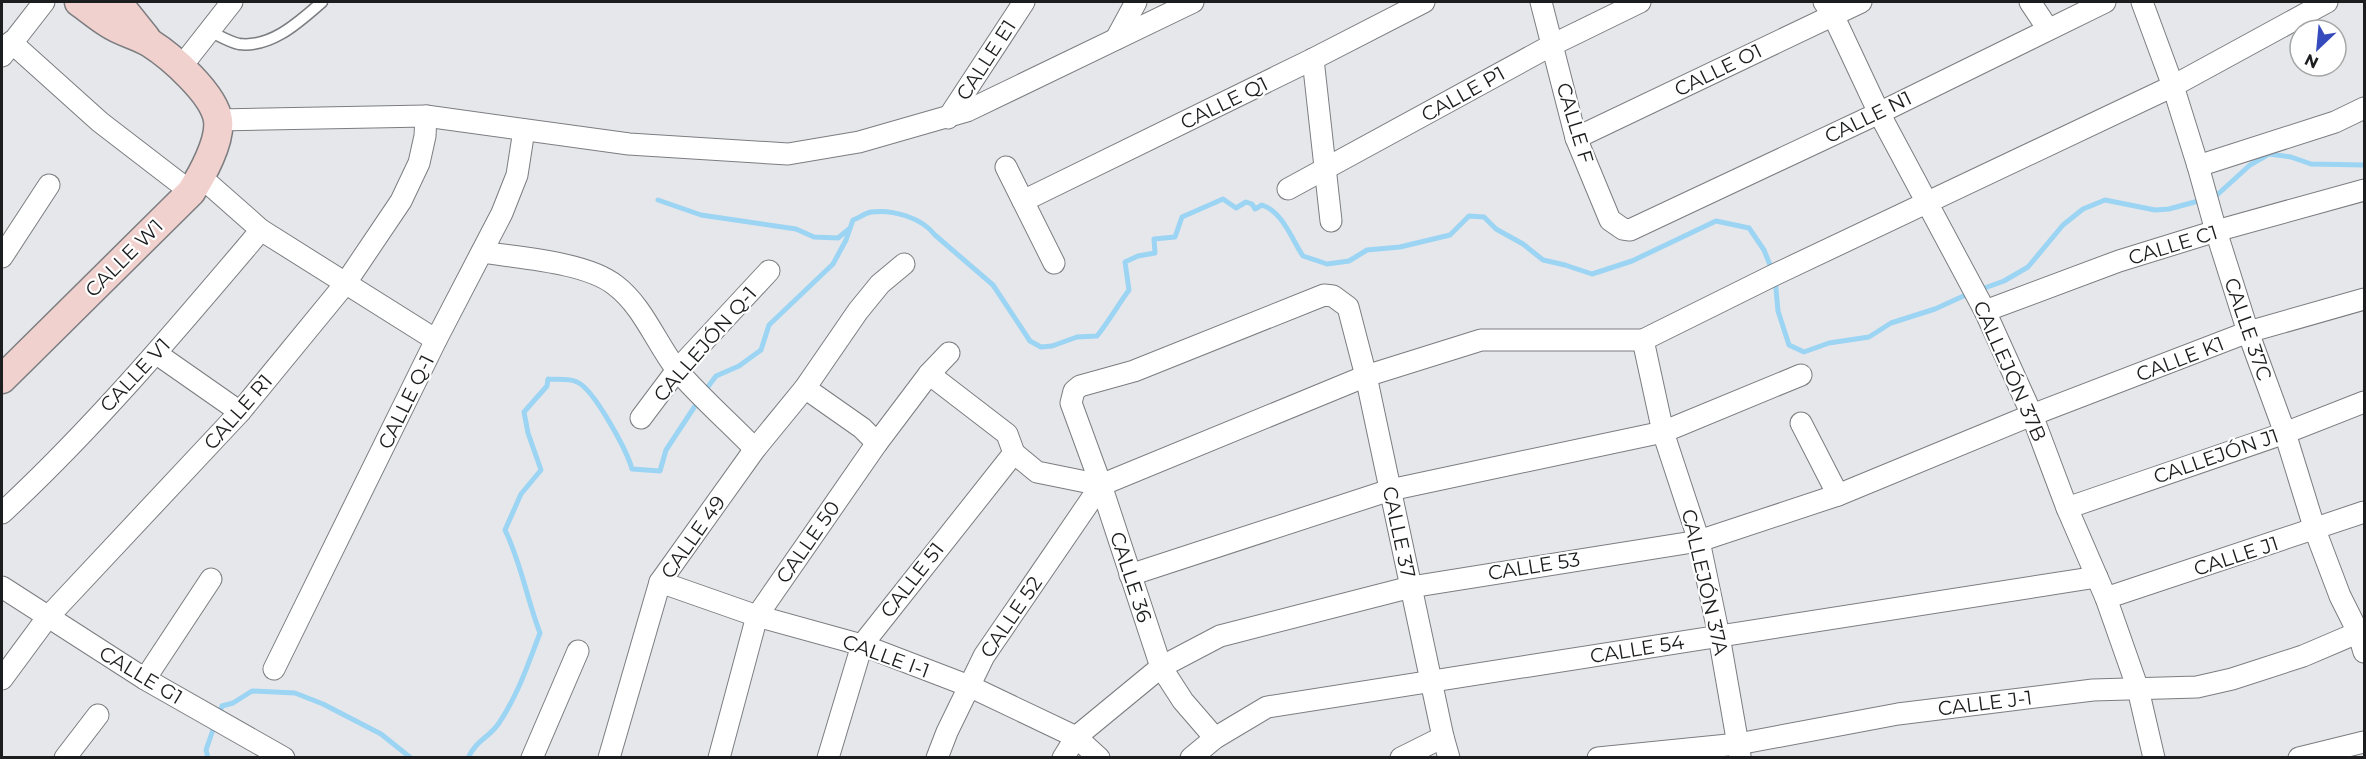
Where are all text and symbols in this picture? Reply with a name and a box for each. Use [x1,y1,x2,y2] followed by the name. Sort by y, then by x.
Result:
[951,15,1021,105] street label: CALLE E1
[2288,18,2348,78] north arrow
[1670,39,1766,101] street label: CALLE O1
[2302,50,2322,72] text: N
[1417,61,1509,127] street label: CALLE P1
[1176,72,1272,134] street label: CALLE Q1
[1551,80,1599,166] street label: CALLE F
[1821,86,1915,148] street label: CALLE N1
[80,214,168,302] street label: CALLE W1
[2126,220,2220,270] street label: CALLE C1
[2219,275,2277,383] street label: CALLE 37C
[648,281,762,407] street label: CALLEJÓN Q-1
[1968,297,2052,445] street label: CALLEJÓN 37B
[2133,331,2227,387] street label: CALLE K1
[95,333,175,417] street label: CALLE V1
[373,351,439,453] street label: CALLE Q-1
[199,369,277,455] street label: CALLE R1
[2150,423,2282,489] street label: CALLEJÓN J1
[1378,484,1420,580] street label: CALLE 37
[656,491,730,583] street label: CALLE 49
[771,496,845,588] street label: CALLE 50
[1677,507,1734,658] street label: CALLEJÓN 37A
[1105,529,1157,625] street label: CALLE 36
[2191,531,2281,581] street label: CALLE J1
[875,538,949,622] street label: CALLE 51
[1486,547,1582,585] street label: CALLE 53
[975,572,1047,662] street label: CALLE 52
[839,629,933,683] street label: CALLE I-1
[1588,630,1686,668] street label: CALLE 54
[95,641,187,709] street label: CALLE G1
[1936,685,2034,721] street label: CALLE J-1

